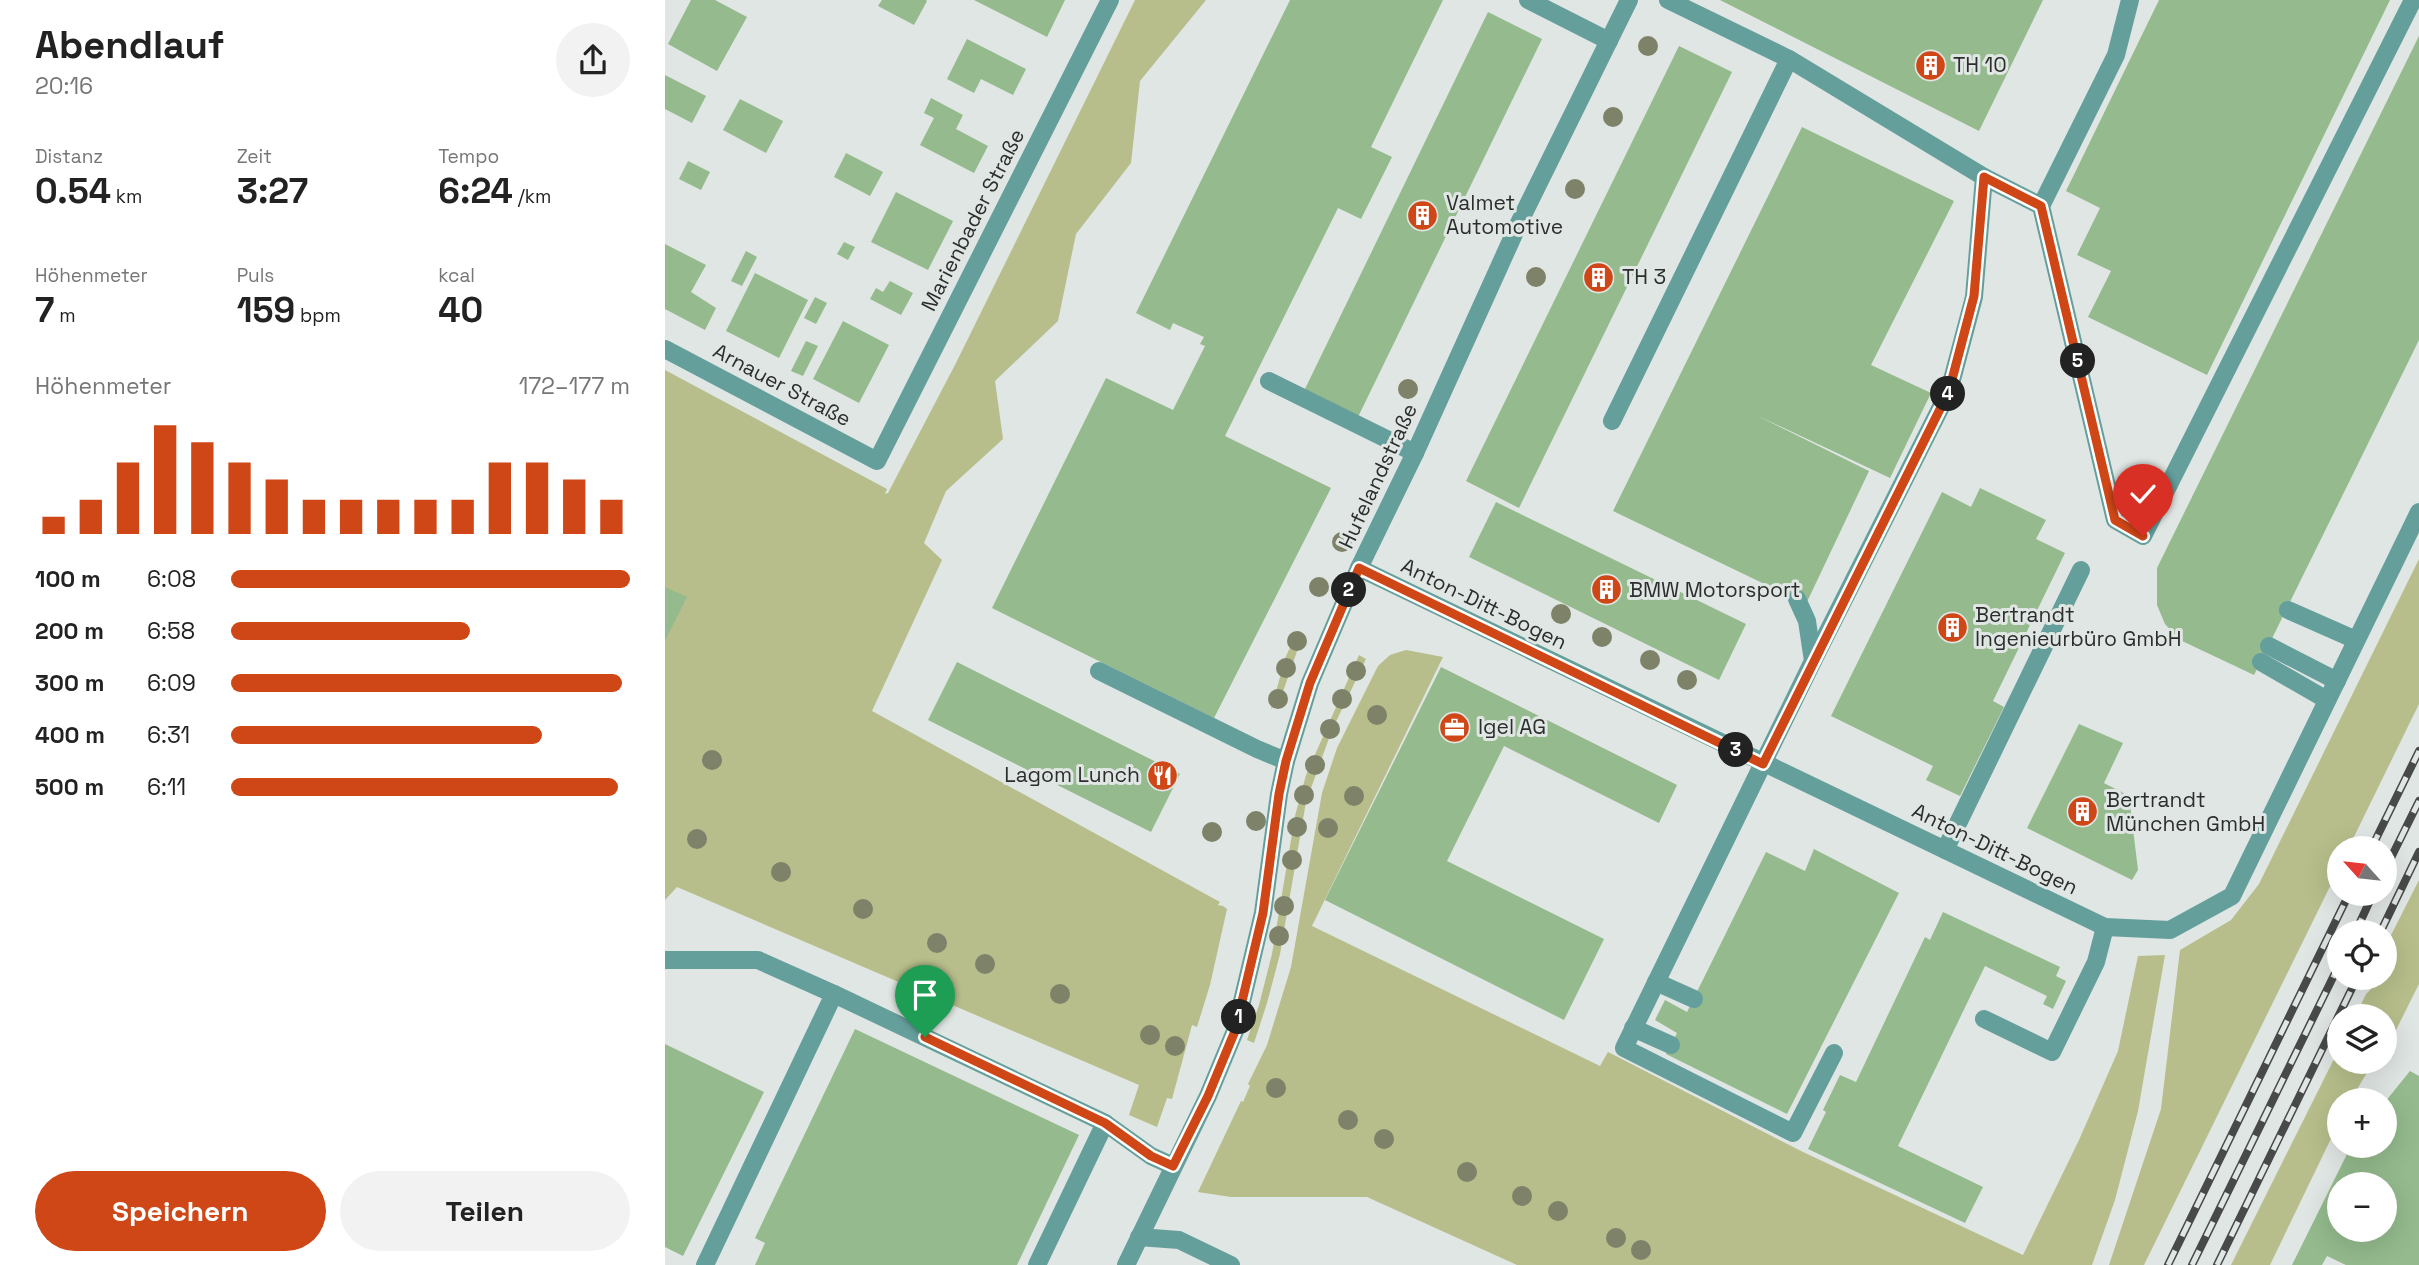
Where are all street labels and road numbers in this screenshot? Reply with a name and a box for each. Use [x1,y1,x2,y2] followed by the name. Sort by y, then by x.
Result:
[915,124,1030,315] street label: Marienbader Straße
[709,337,856,432] street label: Arnauer Straße
[1332,399,1423,553] street label: Hufelandstraße
[1397,552,1572,655] street label: Anton-Ditt-Bogen
[1908,797,2083,900] street label: Anton-Ditt-Bogen

